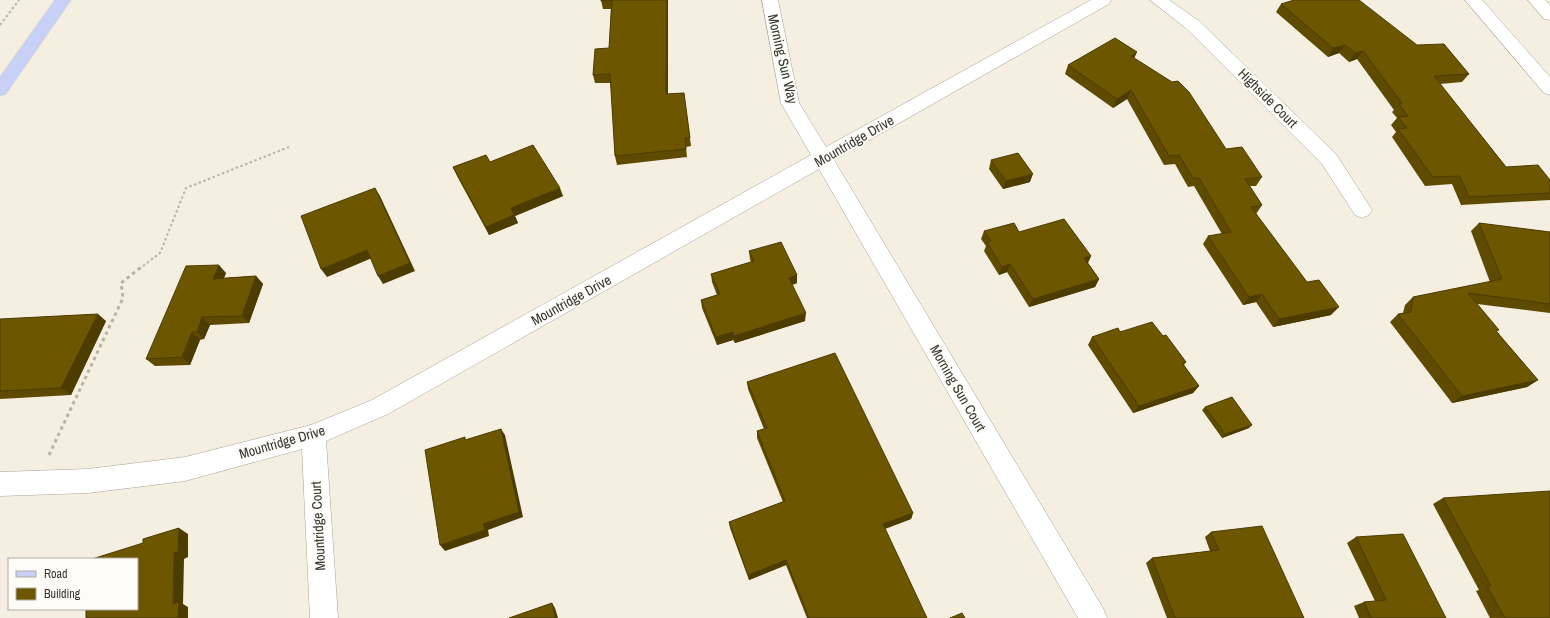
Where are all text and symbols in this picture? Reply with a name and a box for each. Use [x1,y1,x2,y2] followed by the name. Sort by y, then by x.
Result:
[764,12,802,106] street label: Morning Sun Way
[1234,64,1302,132] street label: Highside Court
[811,111,897,171] street label: Mountridge Drive
[528,271,614,329] street label: Mountridge Drive
[926,341,990,435] street label: Morning Sun Court
[237,421,327,463] street label: Mountridge Drive
[307,481,329,571] street label: Mountridge Court
[8,558,138,610] legend
[44,566,68,582] text: Road
[44,586,81,602] text: Building

